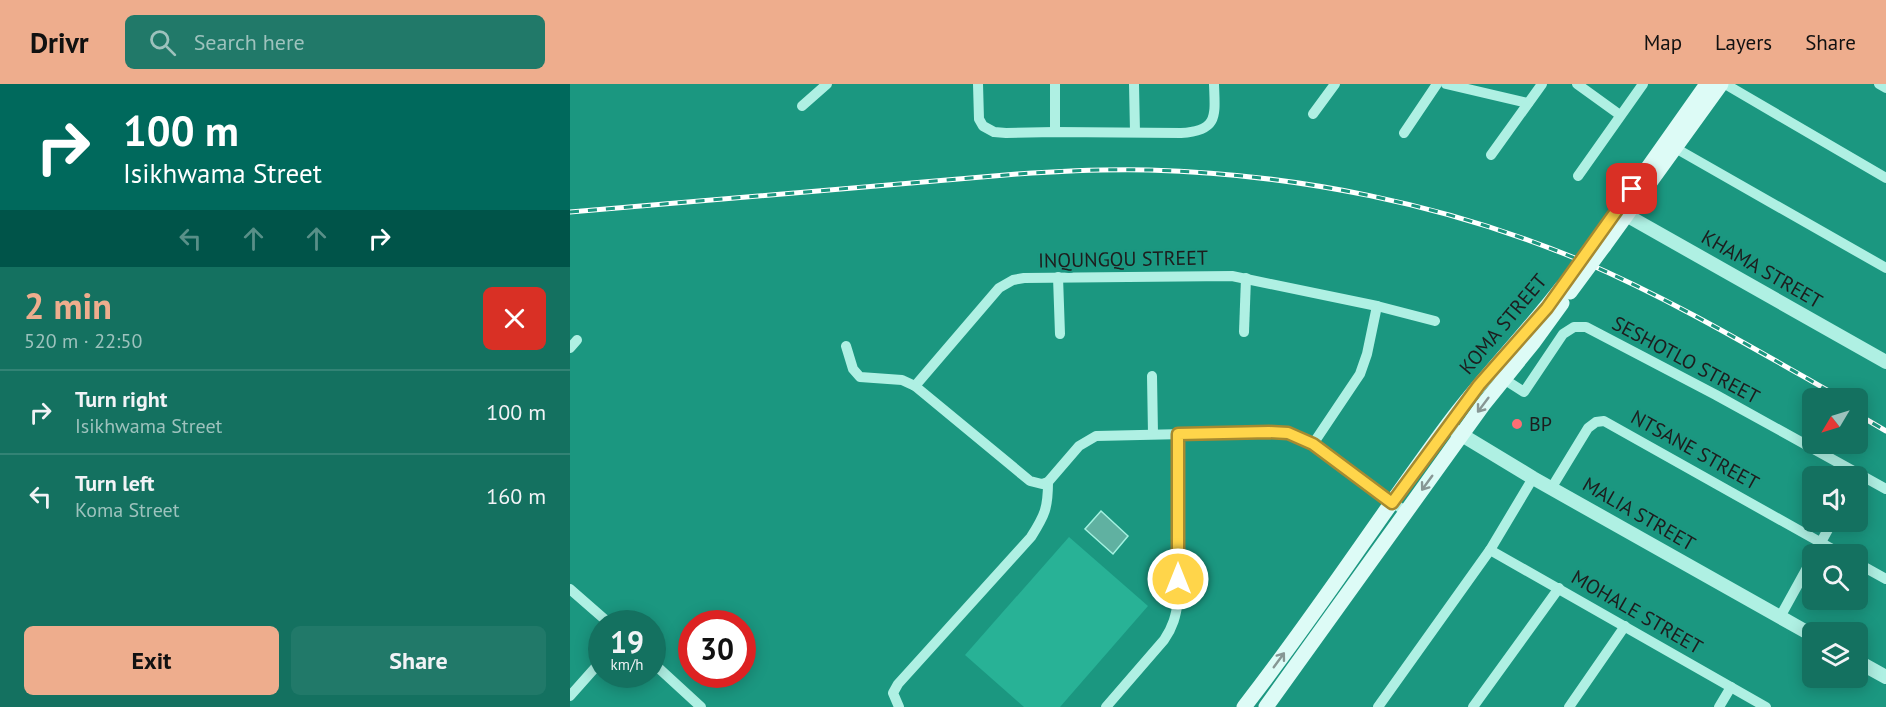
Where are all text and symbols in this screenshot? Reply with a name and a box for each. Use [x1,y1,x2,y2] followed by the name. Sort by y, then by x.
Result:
[125,15,545,69] search box
[30,24,89,61] text: Drivr
[146,26,179,59] icon: search
[194,28,305,56] text: Search here
[1644,29,1682,56] text: Map
[1715,29,1772,56] text: Layers
[1805,29,1856,56] text: Share
[123,103,239,158] text: 100 m
[24,108,102,186] icon: right
[123,156,322,190] text: Isikhwama Street
[1606,163,1657,214] pin
[1615,172,1648,205] icon: arrive
[174,222,207,255] icon: left
[237,222,270,255] icon: ahead
[300,222,333,255] icon: ahead
[363,222,396,255] icon: right
[1697,224,1827,314] street label: KHAMA STREET
[1038,245,1208,273] street label: INQUNGQU STREET
[1453,268,1553,380] street label: KOMA STREET
[24,282,112,329] text: 2 min
[483,287,546,350] button: close
[1608,310,1764,410] street label: SESHOTLO STREET
[24,328,142,354] text: 520 m · 22:50
[75,385,167,413] text: Turn right
[1802,388,1868,454] north arrow
[1802,388,1868,688] map controls
[24,396,57,429] icon: right
[1477,396,1489,412] one-way arrow
[486,398,546,426] text: 100 m
[1626,404,1764,496] street label: NTSANE STREET
[1529,411,1552,437] place label: BP
[75,413,222,439] text: Isikhwama Street
[1510,417,1524,431] marker: BP
[1802,466,1868,532] button: sound
[75,469,155,497] text: Turn left
[1578,471,1700,557] street label: MALIA STREET
[1421,474,1433,490] one-way arrow
[24,480,57,513] icon: left
[486,482,546,510] text: 160 m
[75,497,180,523] text: Koma Street
[1802,544,1868,610] button: search
[1146,547,1210,611] position arrow
[1567,564,1707,660] street label: MOHALE STREET
[678,610,756,688] speed limit sign: 30
[610,622,644,661] text: 19
[1802,622,1868,688] button: layers
[24,626,279,695] button: Exit
[291,626,546,695] button: Share
[1273,653,1286,669] one-way arrow
[611,655,643,674] text: km/h

